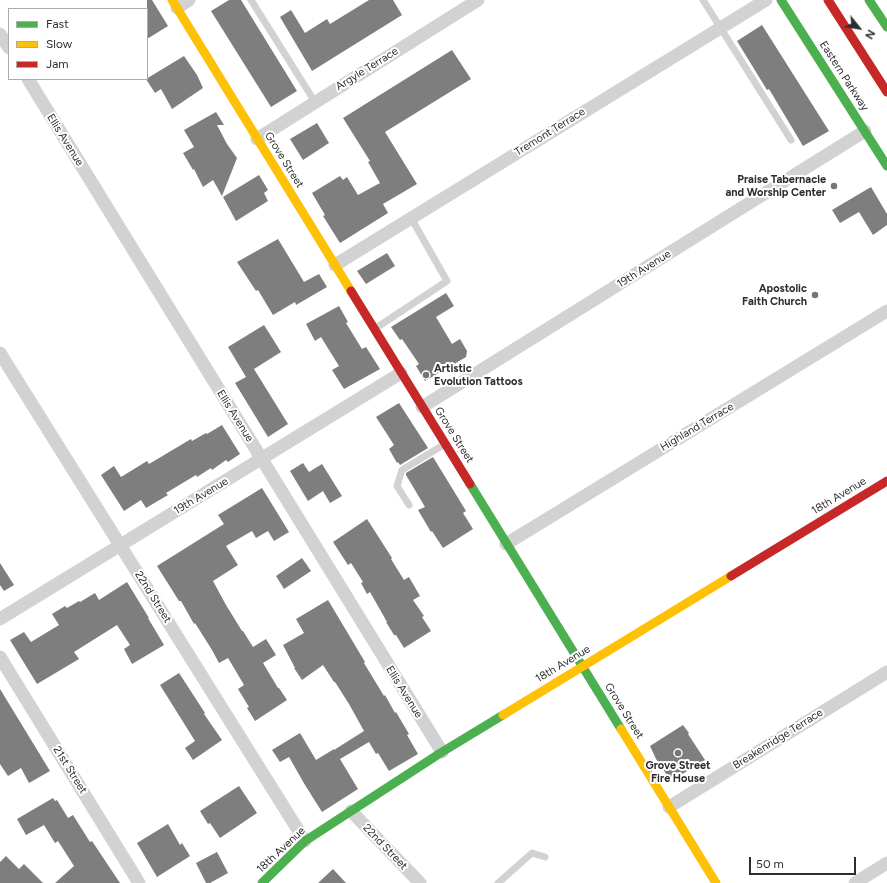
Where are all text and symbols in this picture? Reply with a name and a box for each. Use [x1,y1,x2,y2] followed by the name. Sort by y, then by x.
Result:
[8,8,148,80] legend
[839,8,879,48] north arrow
[46,17,69,31] text: Fast
[862,27,878,41] text: N
[46,37,72,51] text: Slow
[816,39,872,113] street label: Eastern Parkway
[333,45,401,93] street label: Argyle Terrace
[46,57,69,71] text: Jam
[512,105,588,159] street label: Tremont Terrace
[44,112,86,168] street label: Ellis Avenue
[262,130,306,190] street label: Grove Street
[725,173,826,199] place label: Praise Tabernacle and Worship Center
[829,181,839,191] marker: Praise Tabernacle and Worship Center
[615,247,673,291] street label: 19th Avenue
[742,282,807,308] place label: Apostolic Faith Church
[810,290,820,300] marker: Apostolic Faith Church
[434,362,523,388] place label: Artistic Evolution Tattoos
[421,370,431,380] marker: Artistic Evolution Tattoos
[214,388,256,444] street label: Ellis Avenue
[658,400,736,454] street label: Highland Terrace
[432,405,476,465] street label: Grove Street
[171,475,231,517] street label: 19th Avenue
[809,475,869,517] street label: 18th Avenue
[132,569,174,625] street label: 22nd Street
[533,643,593,685] street label: 18th Avenue
[383,664,425,720] street label: Ellis Avenue
[602,681,646,741] street label: Grove Street
[731,706,825,772] street label: Breakenridge Terrace
[50,744,90,796] street label: 21st Street
[673,748,683,758] marker: Grove Street Fire House
[645,759,711,785] place label: Grove Street Fire House
[360,821,410,873] street label: 22nd Street
[254,824,308,876] street label: 18th Avenue
[751,849,858,875] scale bar
[756,857,784,871] text: 50 m

